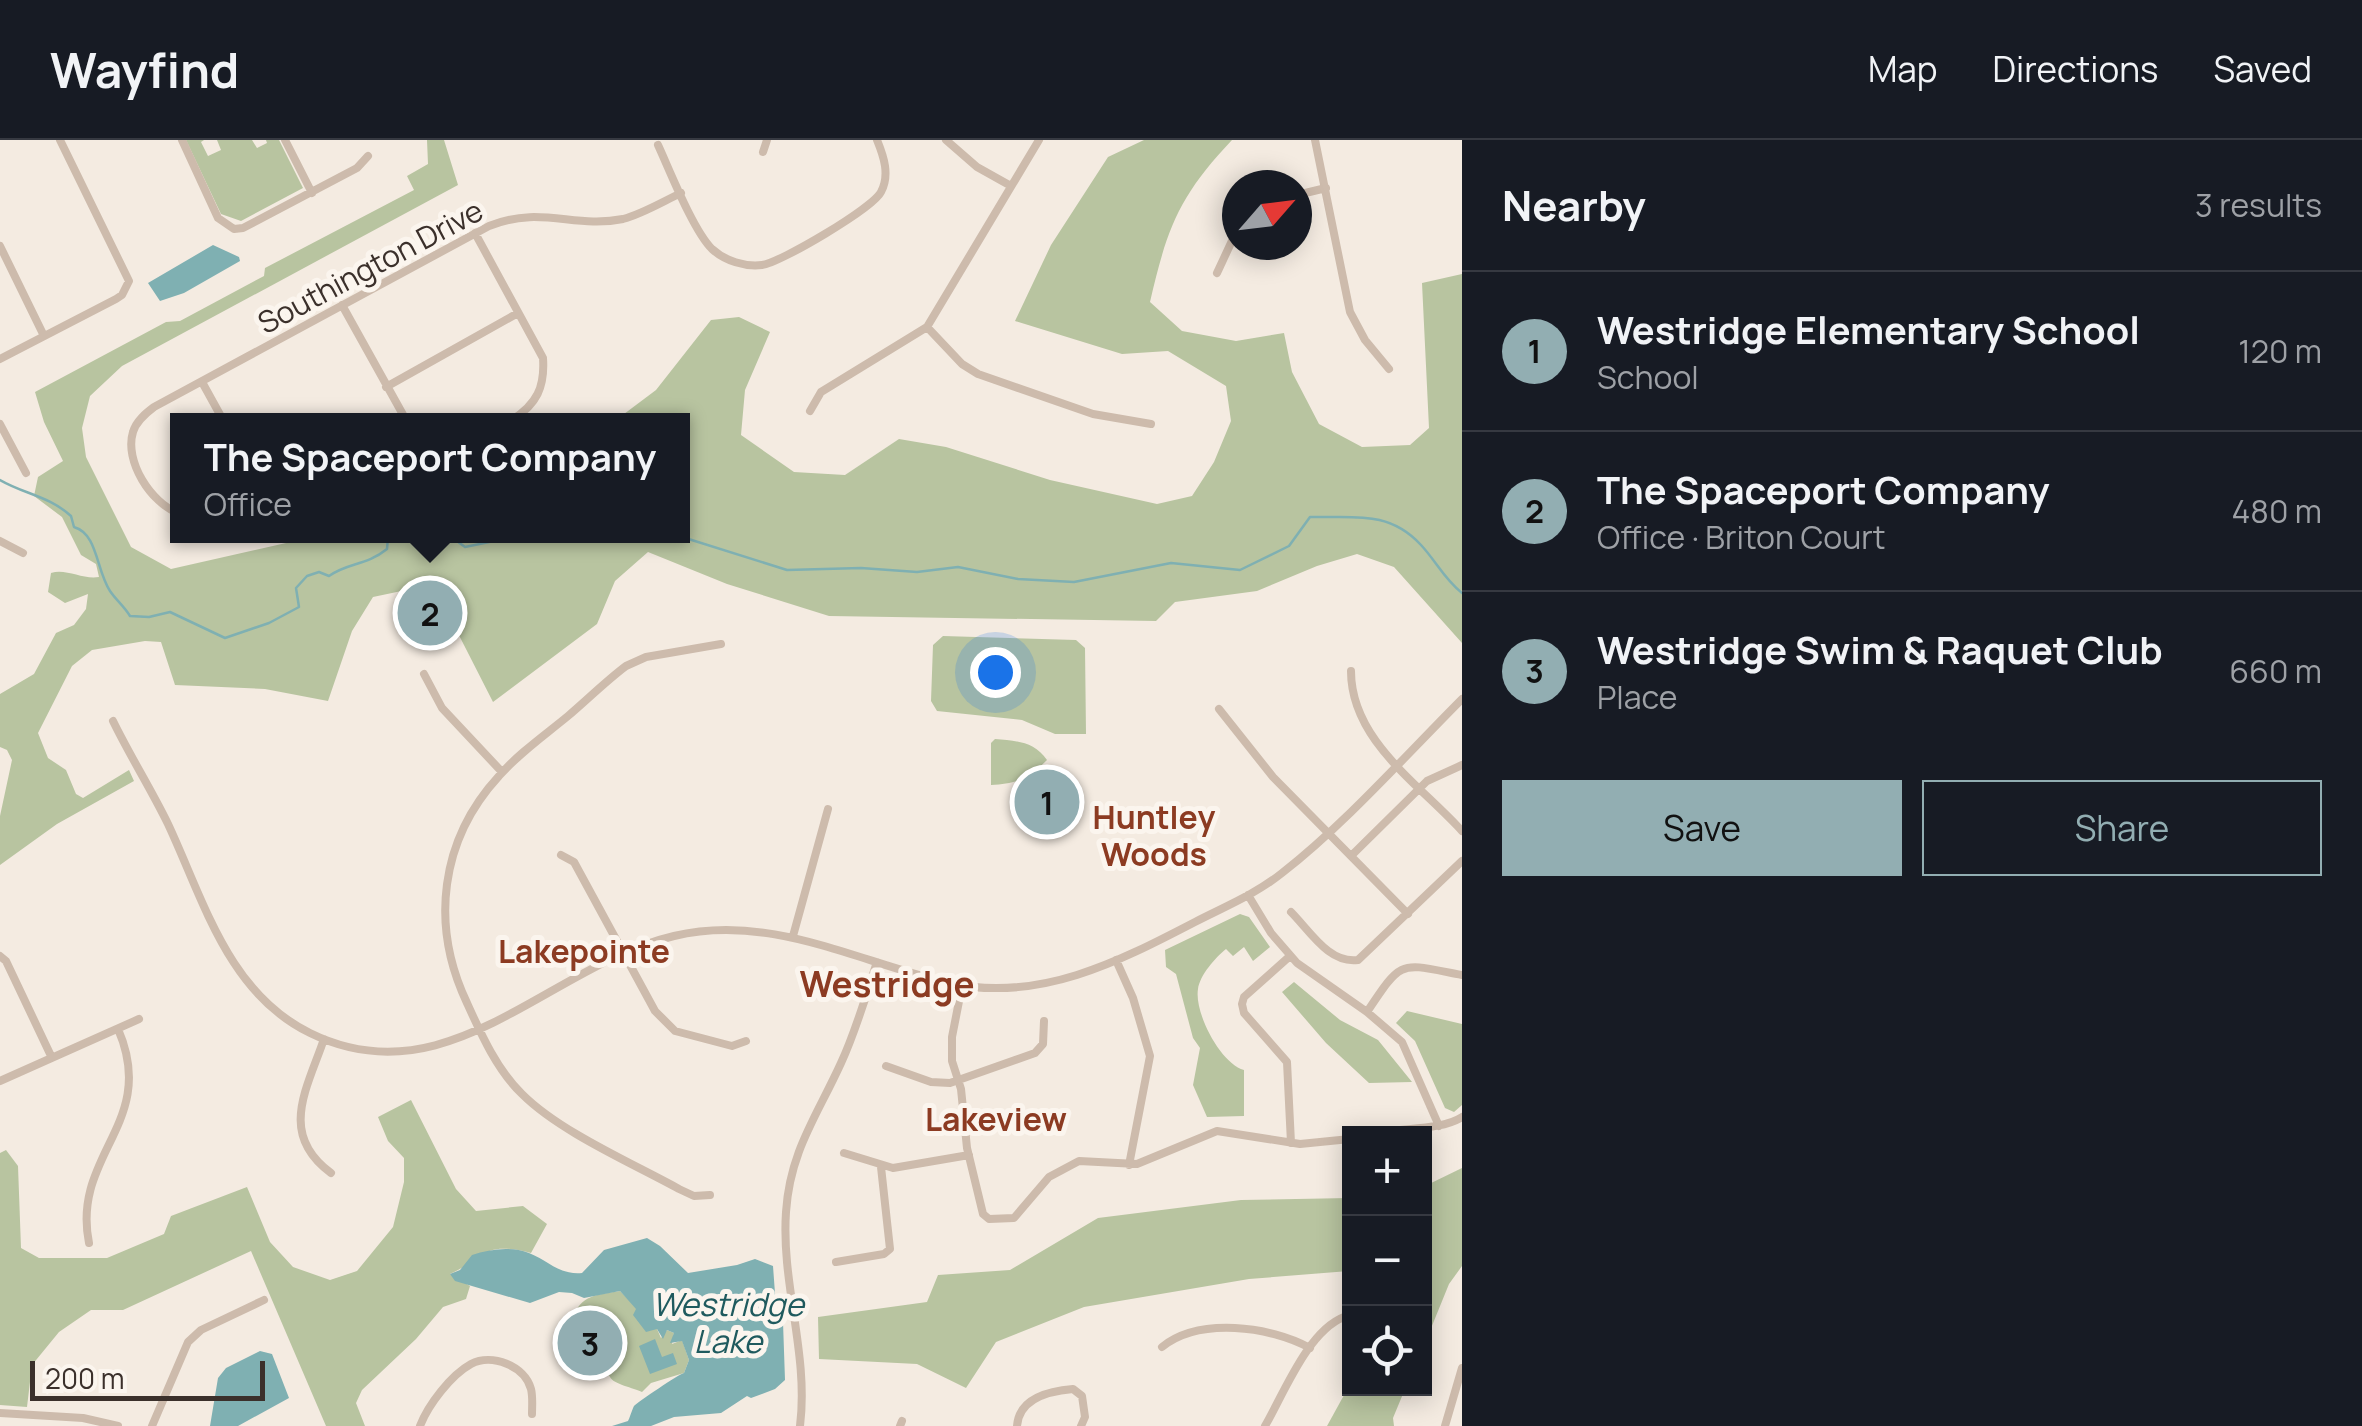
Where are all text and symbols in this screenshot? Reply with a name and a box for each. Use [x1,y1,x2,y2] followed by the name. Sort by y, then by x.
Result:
[50,37,239,102] text: Wayfind
[1868,45,1938,93] text: Map
[1993,45,2158,93] text: Directions
[2213,45,2312,93] text: Saved
[1222,170,1312,260] north arrow
[1502,176,1646,234] text: Nearby
[2195,183,2322,227] text: 3 results
[250,189,490,343] street label: Southington Drive
[1597,303,2140,355] text: Westridge Elementary School
[1527,329,1542,373] text: 1
[2238,329,2322,373] text: 120 m
[1597,355,1699,399] text: School
[170,413,690,543] popup
[204,430,656,482] text: The Spaceport Company
[1597,463,2050,515] text: The Spaceport Company
[204,482,292,526] text: Office
[1525,489,1544,533] text: 2
[2232,489,2322,533] text: 480 m
[1597,515,1886,559] text: Office · Briton Court
[398,576,462,650] pin: 2
[1597,623,2163,675] text: Westridge Swim & Raquet Club
[970,647,1021,698] your location
[1525,649,1544,693] text: 3
[2229,649,2322,693] text: 660 m
[1597,675,1678,719] text: Place
[1014,764,1080,840] pin: 1
[1502,780,1902,876] button: Save
[1922,780,2322,876] button: Share
[1093,795,1215,876] district label: Huntley Woods
[498,929,670,973] district label: Lakepointe
[799,960,975,1008] district label: Westridge
[925,1097,1067,1141] district label: Lakeview
[1342,1126,1432,1396] map controls
[1342,1126,1432,1216] button: +
[1342,1216,1432,1306] button: −
[652,1282,806,1363] water label: Westridge Lake
[558,1306,622,1380] pin: 3
[1342,1306,1432,1396] button: locate
[30,1356,265,1400] scale bar
[45,1359,124,1397] text: 200 m

